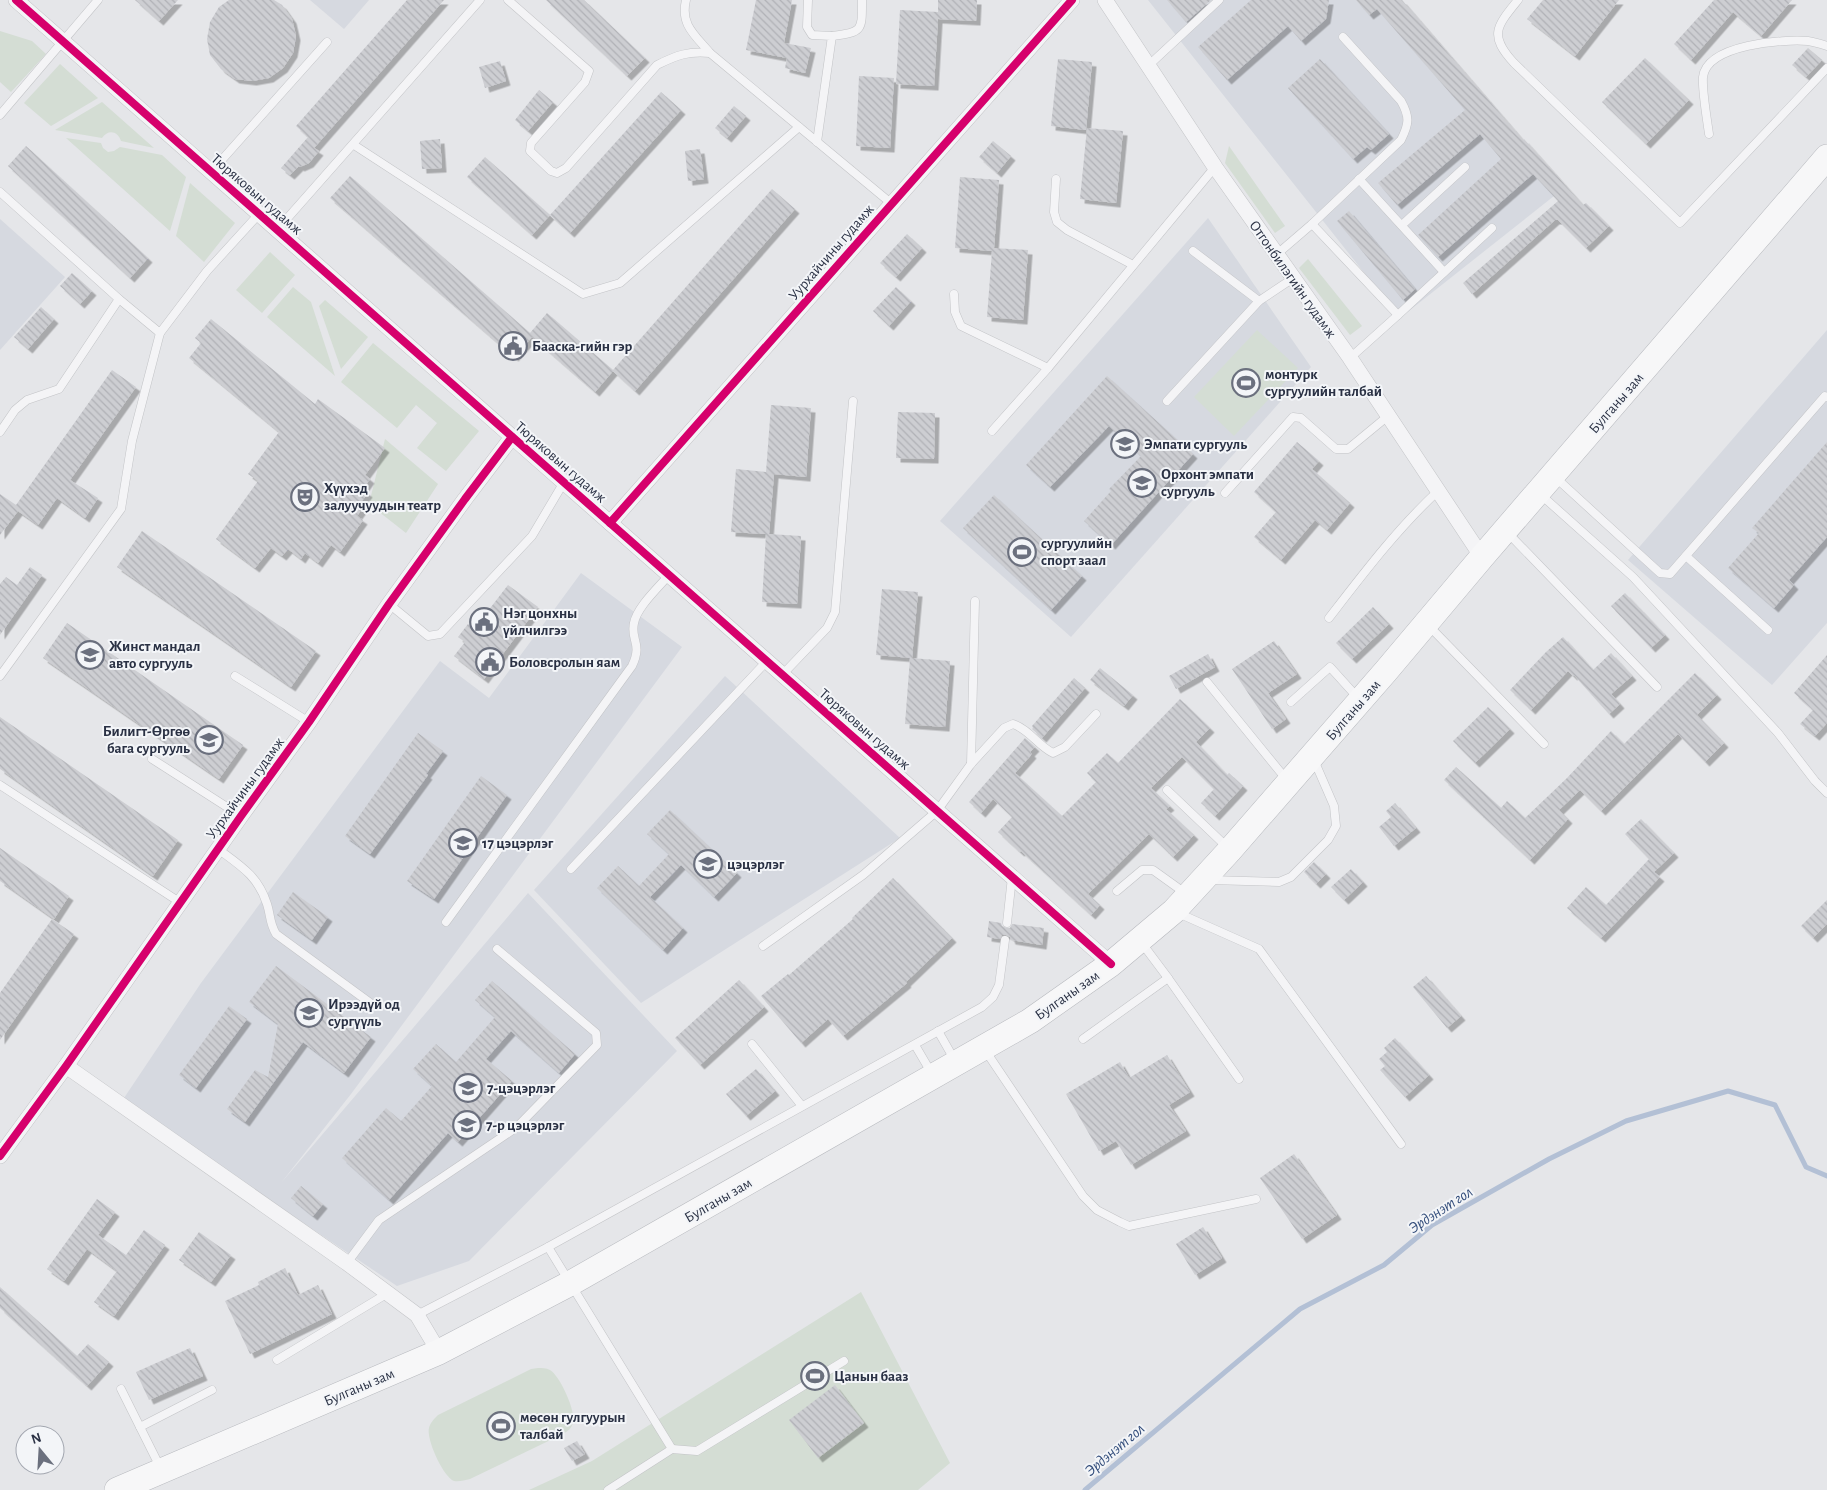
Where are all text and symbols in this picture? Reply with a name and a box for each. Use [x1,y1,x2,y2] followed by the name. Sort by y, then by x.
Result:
[208,151,305,238] street label: Тюряковын гудамж
[786,201,877,303] street label: Уурхайчины гудамж
[1246,218,1339,341] street label: Отгонбилэгийн гудамж
[498,331,528,361] public building icon: Бааска-гийн гэр
[532,339,632,354] place label: Бааска-гийн гэр
[1265,367,1382,399] place label: монтурк сургуулийн талбай
[1231,368,1261,398] sports icon: монтурк сургуулийн талбай
[1586,370,1647,437] street label: Булганы зам
[512,419,609,506] street label: Тюряковын гудамж
[1110,429,1140,459] school or university icon: Эмпати сургууль
[1144,437,1247,452] place label: Эмпати сургууль
[1161,467,1254,499] place label: Орхонт эмпати сургууль
[1127,468,1157,498] school or university icon: Орхонт эмпати сургууль
[324,481,441,513] place label: Хүүхэд залуучуудын театр
[290,482,320,512] theatre icon: Хүүхэд залуучуудын театр
[1041,536,1112,568] place label: сургуулийн спорт заал
[1007,537,1037,567] sports icon: сургуулийн спорт заал
[503,606,577,638] place label: Нэг цонхны үйлчилгээ
[469,607,499,637] public building icon: Нэг цонхны үйлчилгээ
[109,639,200,671] place label: Жинст мандал авто сургууль
[75,640,105,670] school or university icon: Жинст мандал авто сургууль
[475,647,505,677] public building icon: Боловсролын яам
[509,655,620,670] place label: Боловсролын яам
[1323,677,1384,744] street label: Булганы зам
[816,686,913,773] street label: Тюряковын гудамж
[103,724,190,756] place label: Билигт-Өргөө бага сургууль
[194,725,224,755] school or university icon: Билигт-Өргөө бага сургууль
[204,734,287,842] street label: Уурхайчины гудамж
[448,828,478,858] school or university icon: 17 цэцэрлэг
[482,836,554,851] place label: 17 цэцэрлэг
[693,849,723,879] school or university icon: цэцэрлэг
[727,857,785,872] place label: цэцэрлэг
[1032,968,1102,1023] street label: Булганы зам
[328,997,400,1029] place label: Ирээдүй од сургүүль
[294,998,324,1028] school or university icon: Ирээдүй од сургүүль
[453,1073,483,1103] school or university icon: 7-цэцэрлэг
[487,1081,556,1096] place label: 7-цэцэрлэг
[452,1110,482,1140] school or university icon: 7-р цэцэрлэг
[486,1118,565,1133] place label: 7-р цэцэрлэг
[682,1175,754,1226] street label: Булганы зам
[1406,1183,1476,1237] water label: Эрдэнэт гол
[800,1361,830,1391] sports icon: Цанын бааз
[322,1366,397,1409] street label: Булганы зам
[834,1369,909,1384] place label: Цанын бааз
[519,1410,626,1442] place label: мөсөн гулгуурын талбай
[486,1411,516,1441] sports icon: мөсөн гулгуурын талбай
[1082,1420,1148,1480] water label: Эрдэнэт гол
[15,1425,65,1475] north arrow
[29,1430,43,1447] text: N

